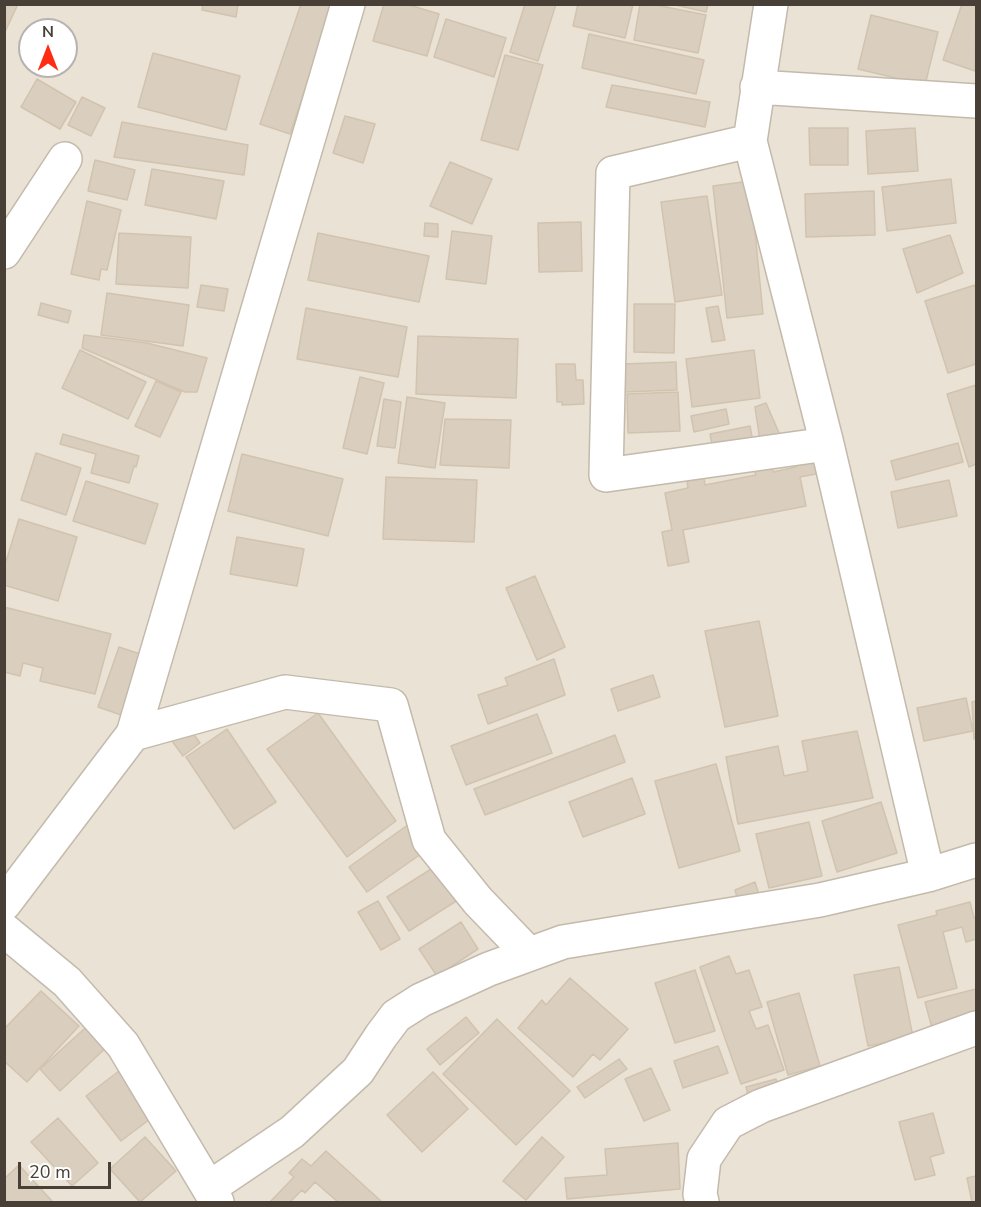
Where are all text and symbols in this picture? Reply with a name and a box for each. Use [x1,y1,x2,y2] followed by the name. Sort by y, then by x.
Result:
[18,18,78,78] north arrow
[42,21,54,43] text: N
[21,1150,114,1188] scale bar
[29,1160,71,1184] text: 20 m

